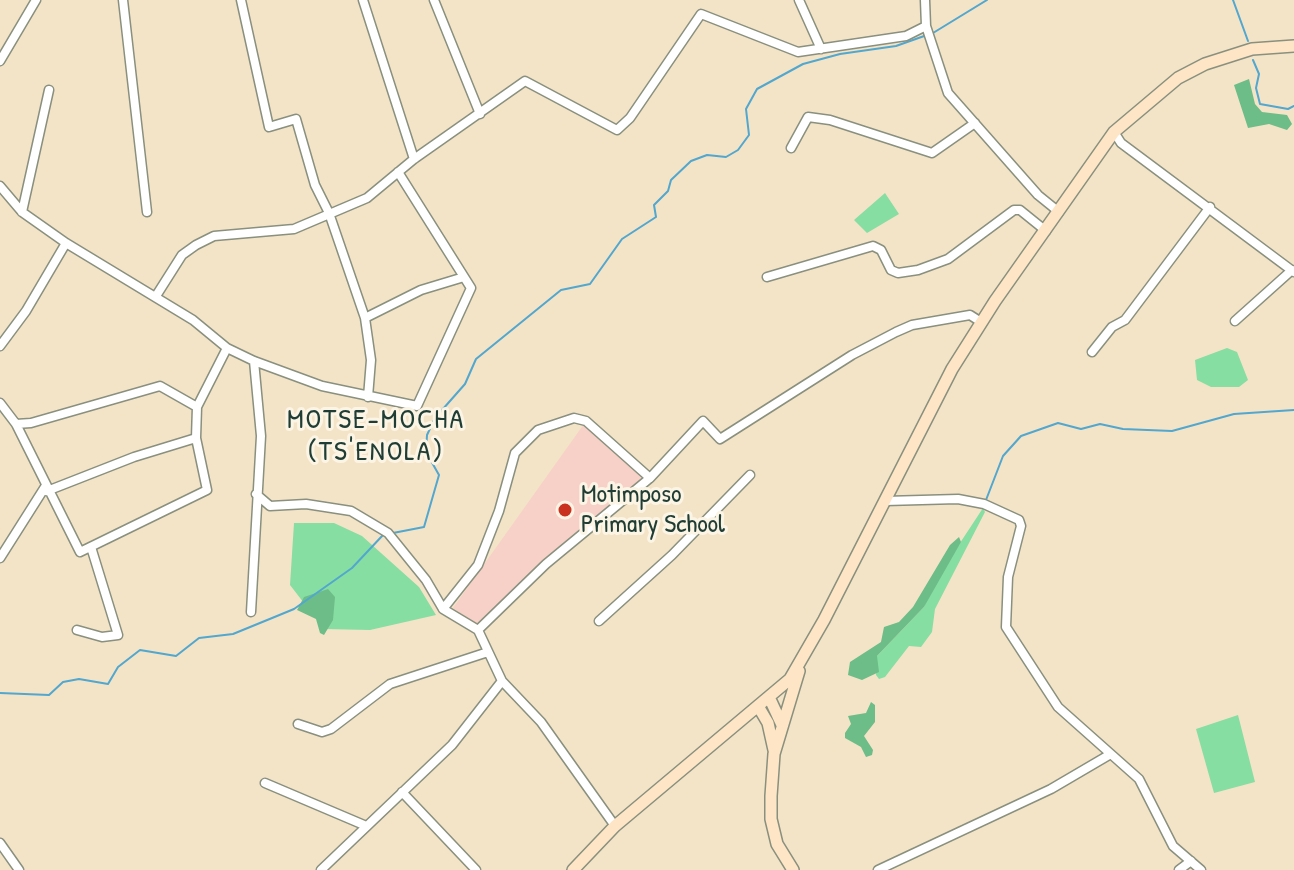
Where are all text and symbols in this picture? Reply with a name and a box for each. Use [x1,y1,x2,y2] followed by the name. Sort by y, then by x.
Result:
[287,404,465,470] district label: MOTSE-MOCHA (TS'ENOLA)
[581,479,725,540] place label: Motimposo Primary School
[556,501,574,519] marker: Motimposo Primary School

